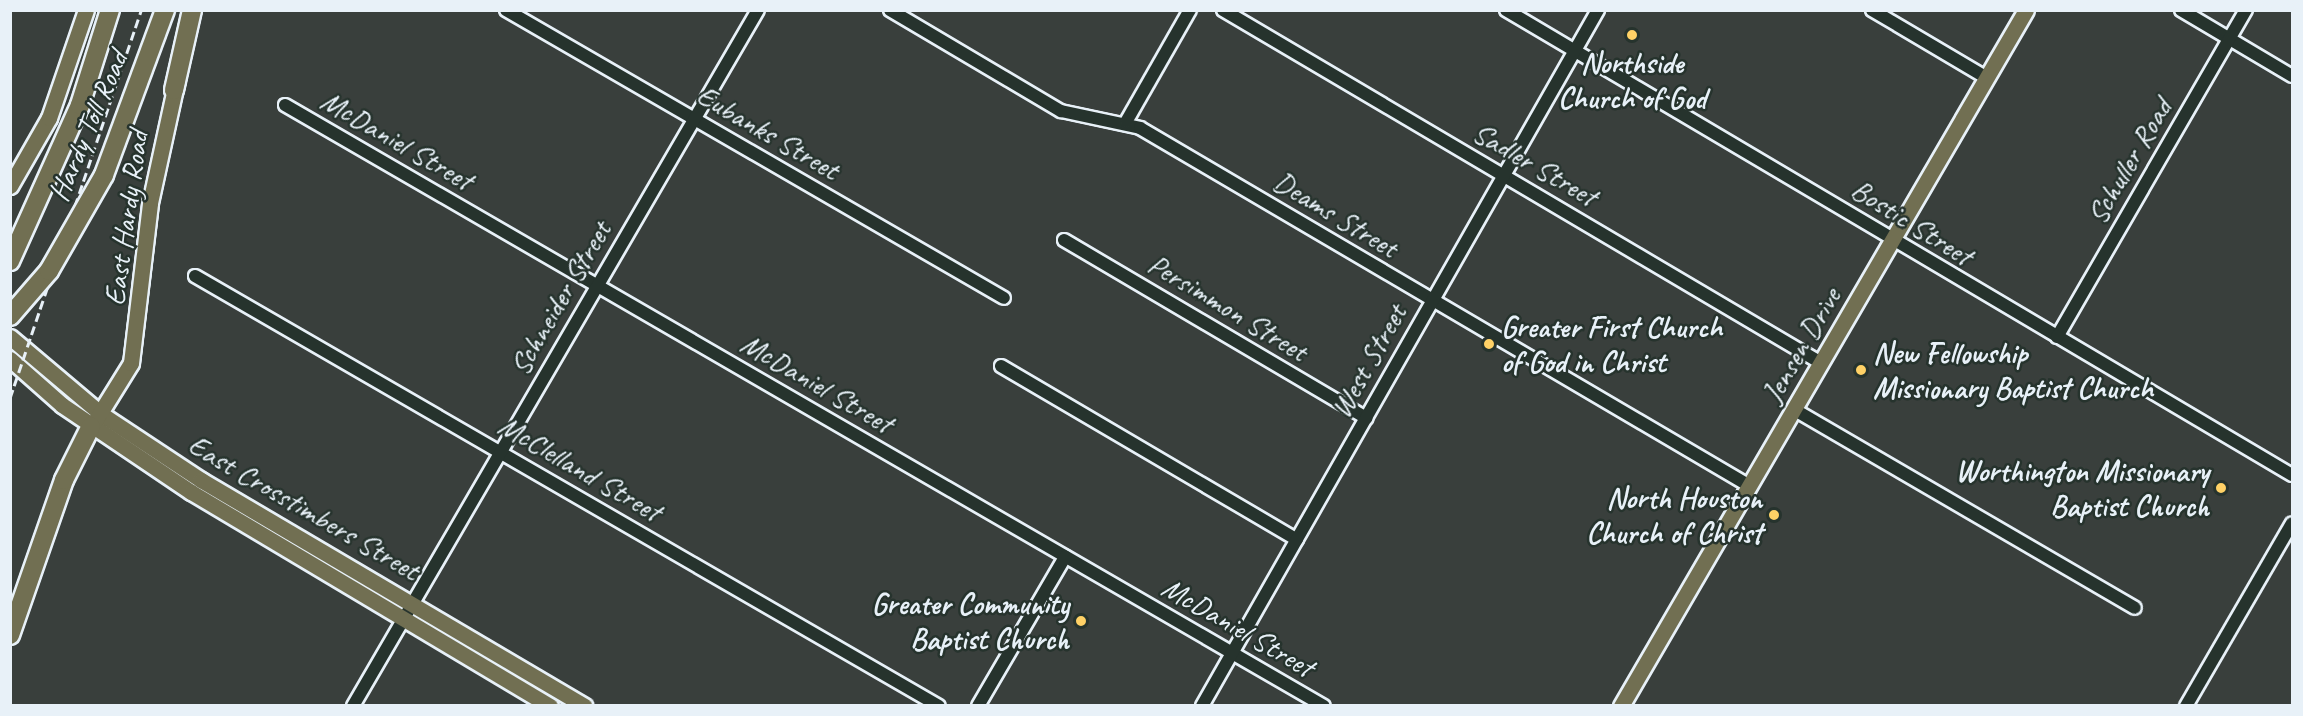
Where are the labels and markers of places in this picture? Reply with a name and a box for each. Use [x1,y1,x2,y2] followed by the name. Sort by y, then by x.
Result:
[1625,28,1639,42] marker: Northside Church of God
[1558,45,1706,116] place label: Northside Church of God
[1501,309,1722,380] place label: Greater First Church of God in Christ
[1873,335,2154,406] place label: New Fellowship Missionary Baptist Church
[1482,337,1496,351] marker: Greater First Church of God in Christ
[1854,363,1868,377] marker: New Fellowship Missionary Baptist Church
[1956,453,2209,524] place label: Worthington Missionary Baptist Church
[1586,480,1762,550] place label: North Houston Church of Christ
[2214,481,2228,495] marker: Worthington Missionary Baptist Church
[1767,508,1781,522] marker: North Houston Church of Christ
[872,586,1069,656] place label: Greater Community Baptist Church
[1074,614,1088,628] marker: Greater Community Baptist Church

